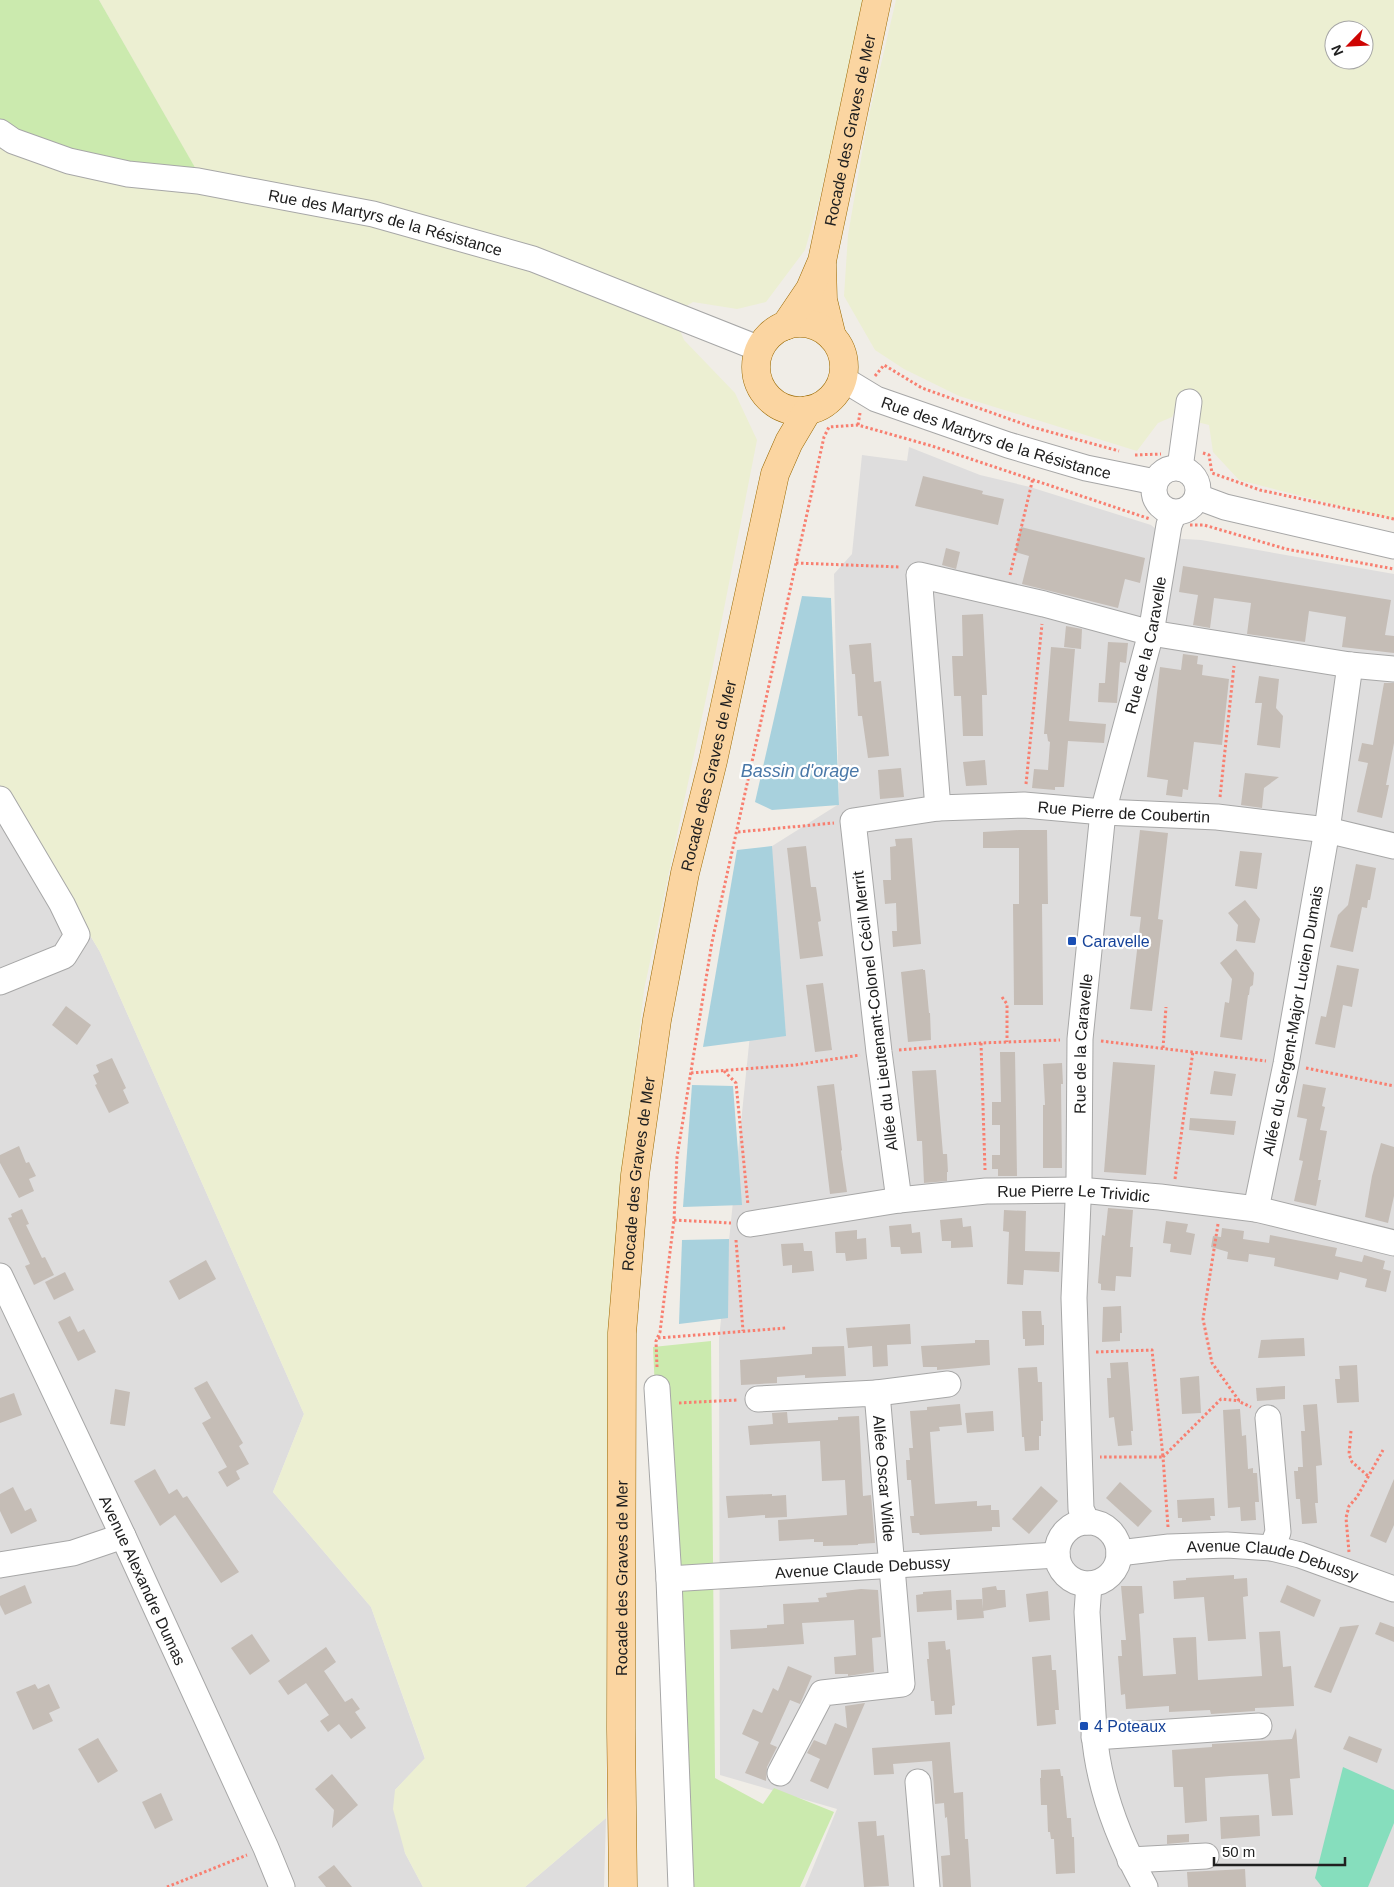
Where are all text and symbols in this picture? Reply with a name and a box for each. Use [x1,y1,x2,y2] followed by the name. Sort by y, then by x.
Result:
[1324,20,1374,70] north arrow
[821,32,878,228] street label: Rocade des Graves de Mer
[1328,42,1346,58] text: N
[267,186,504,258] street label: Rue des Martyrs de la Résistance
[879,393,1113,481] street label: Rue des Martyrs de la Résistance
[1121,575,1169,716] street label: Rue de la Caravelle
[677,678,739,873] street label: Rocade des Graves de Mer
[741,761,859,781] water label: Bassin d'orage
[1037,798,1210,825] street label: Rue Pierre de Coubertin
[849,870,901,1152] street label: Allée du Lieutenant-Colonel Cécil Merrit
[1259,884,1326,1157] street label: Allée du Sergent-Major Lucien Dumais
[1082,933,1150,950] place label: Caravelle
[1066,935,1078,947] marker: Caravelle
[1071,973,1095,1114] street label: Rue de la Caravelle
[619,1075,657,1272] street label: Rocade des Graves de Mer
[997,1181,1151,1205] street label: Rue Pierre Le Trividic
[870,1414,898,1543] street label: Allée Oscar Wilde
[613,1479,630,1676] street label: Rocade des Graves de Mer
[96,1493,189,1668] street label: Avenue Alexandre Dumas
[1186,1536,1361,1584] street label: Avenue Claude Debussy
[774,1553,951,1581] street label: Avenue Claude Debussy
[1094,1718,1166,1735] place label: 4 Poteaux
[1078,1720,1090,1732] marker: 4 Poteaux
[1214,1834,1345,1866] scale bar
[1222,1843,1255,1860] text: 50 m

